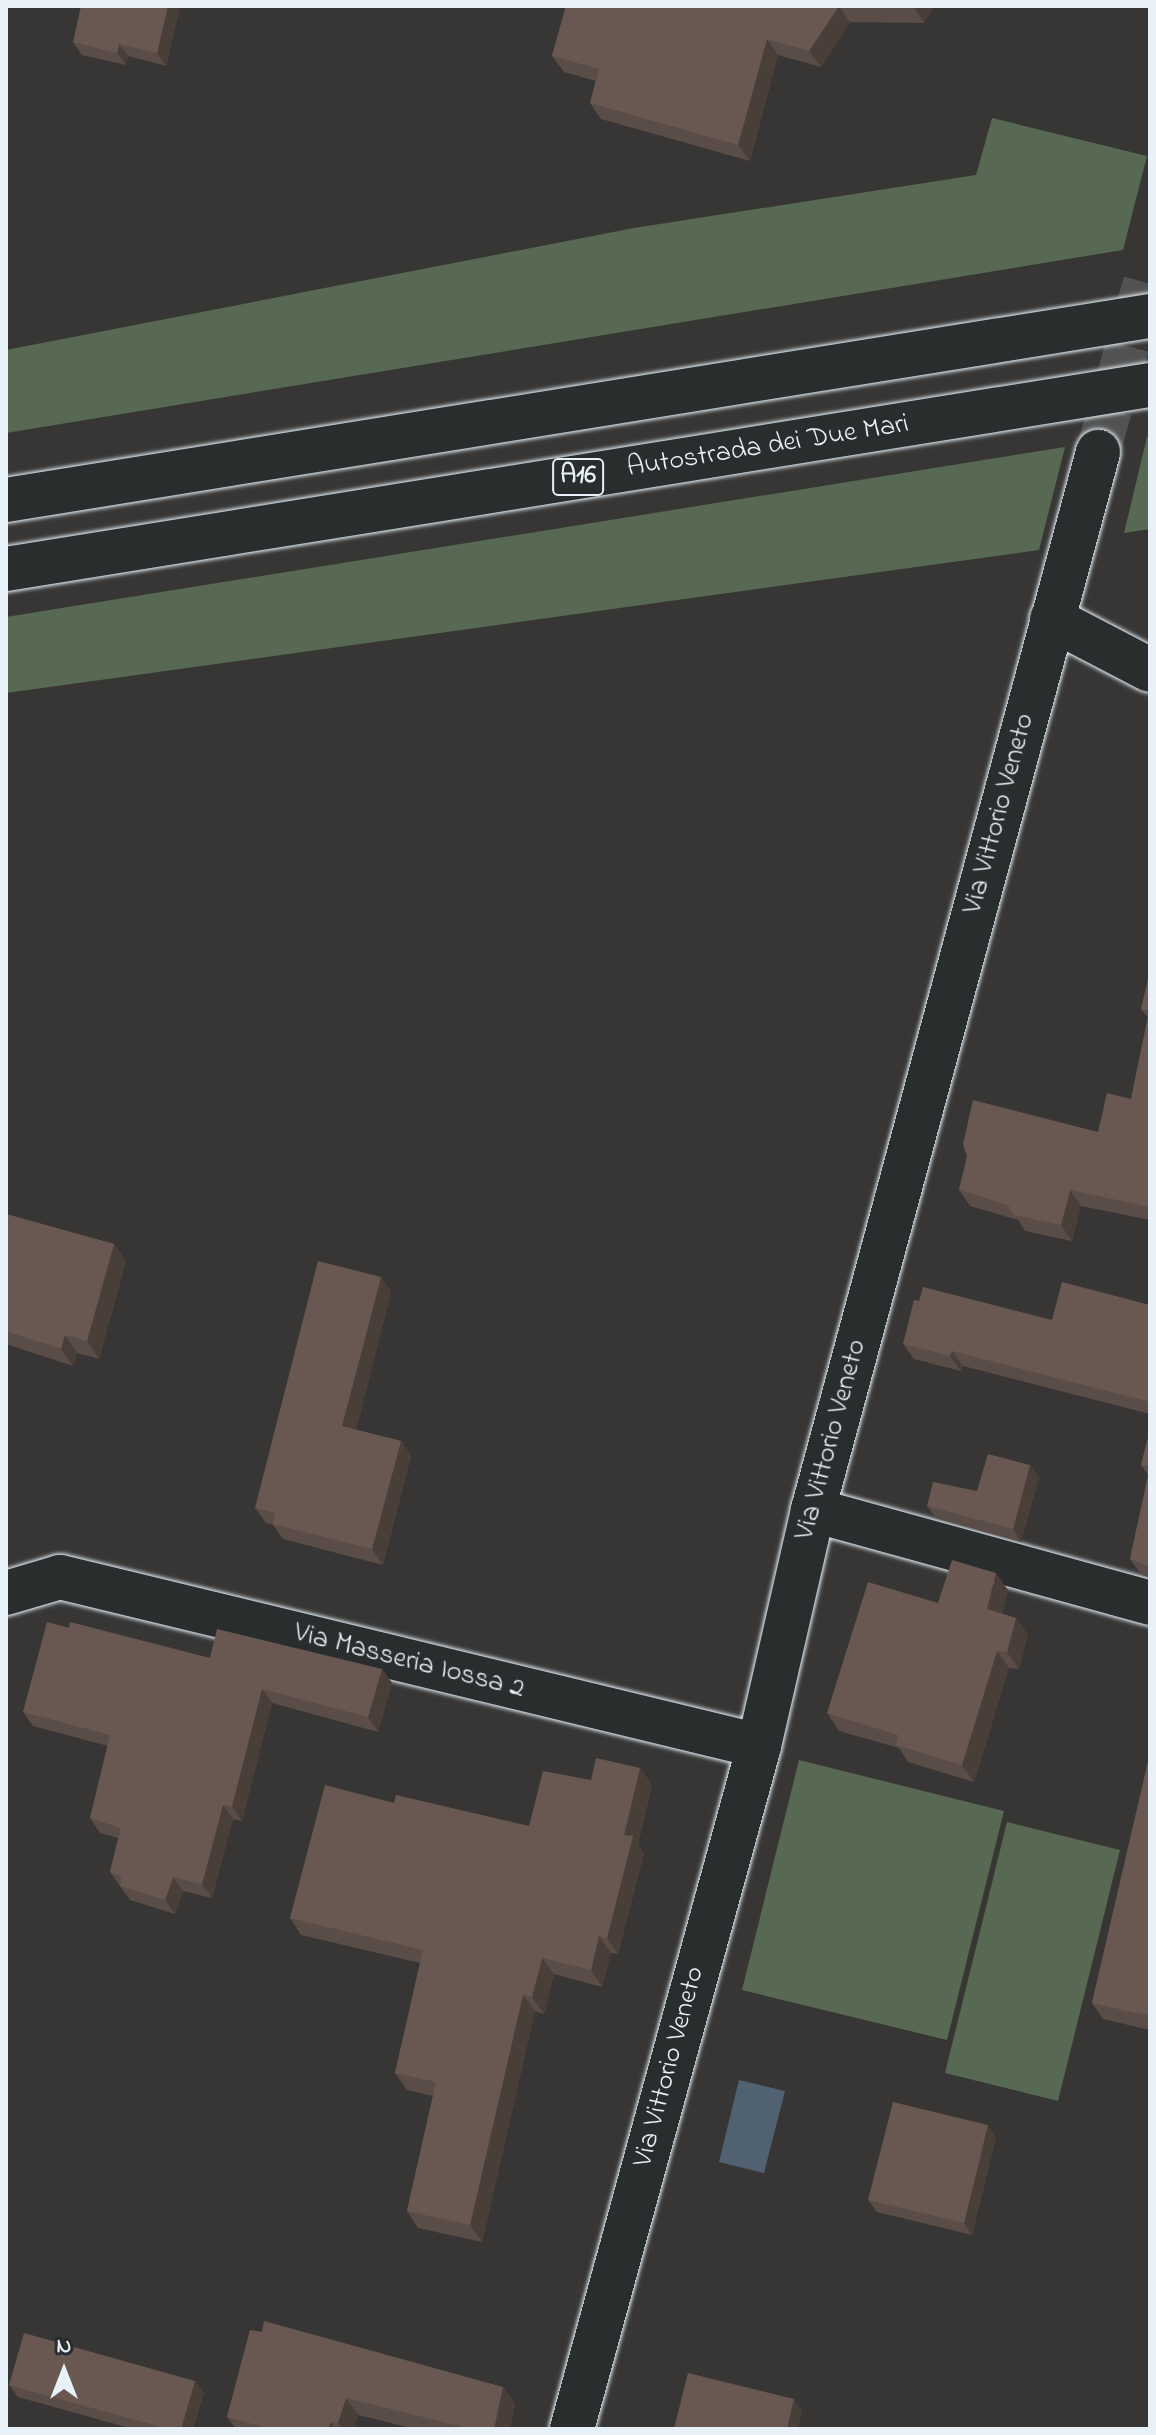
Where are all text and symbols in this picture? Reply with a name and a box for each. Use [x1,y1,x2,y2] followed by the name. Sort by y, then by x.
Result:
[625,408,911,486] street label: Autostrada dei Due Mari
[552,455,604,499] road number: A16
[957,710,1043,918] street label: Via Vittorio Veneto
[789,1336,875,1544] street label: Via Vittorio Veneto
[290,1617,528,1707] street label: Via Masseria Iossa 2
[627,1963,713,2171] street label: Via Vittorio Veneto
[24,2331,104,2411] north arrow
[57,2331,71,2363] text: N

